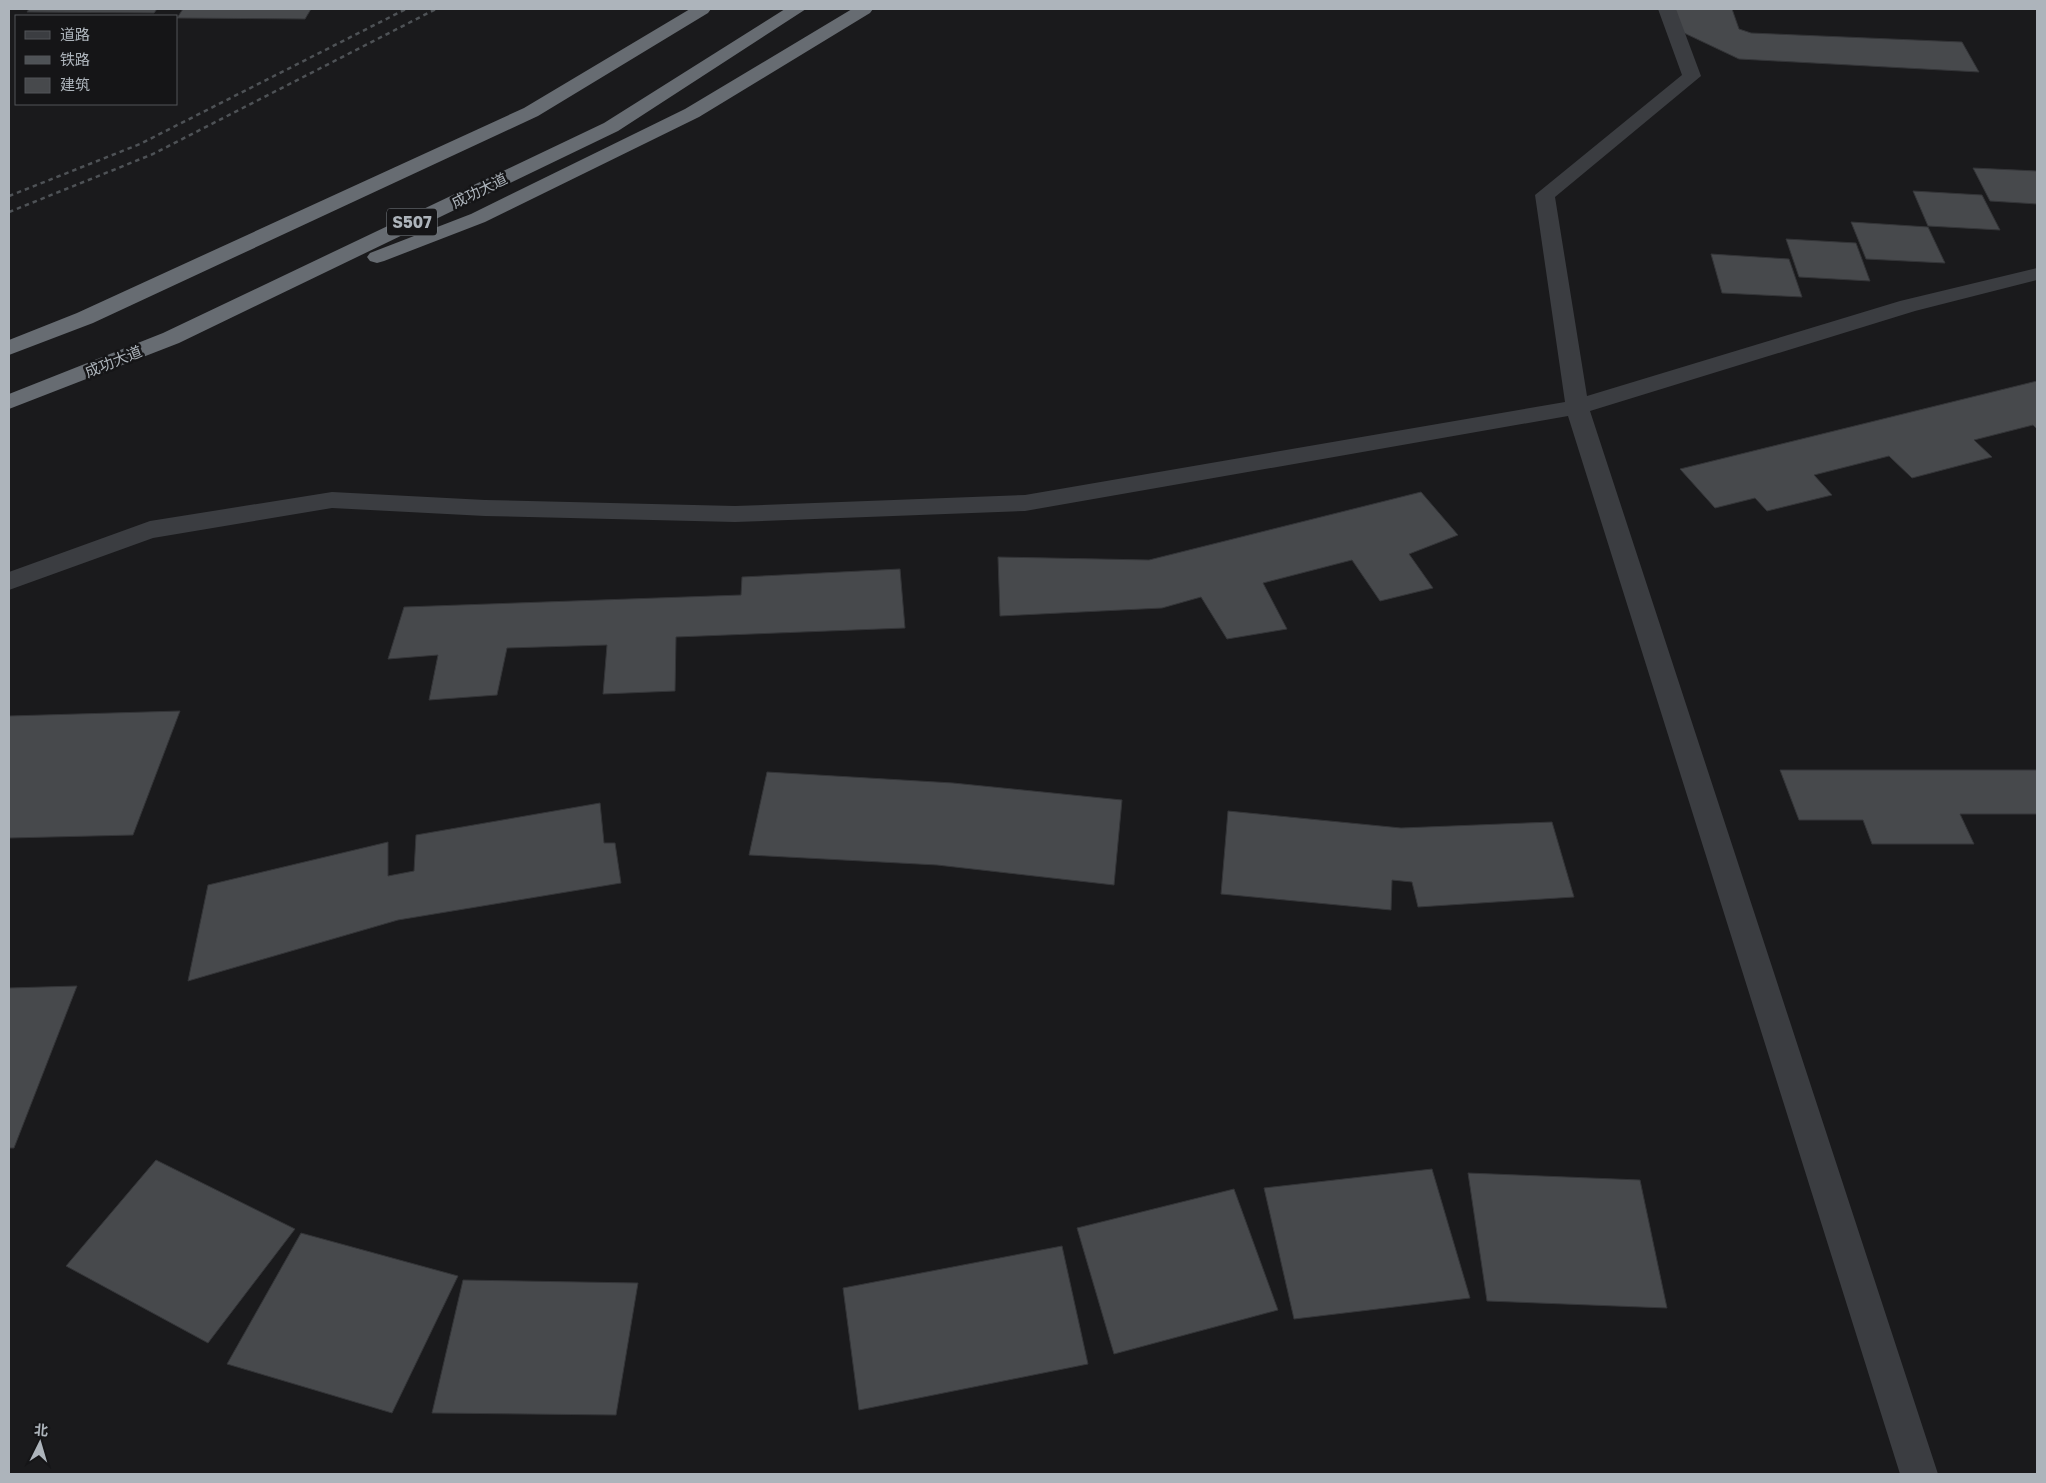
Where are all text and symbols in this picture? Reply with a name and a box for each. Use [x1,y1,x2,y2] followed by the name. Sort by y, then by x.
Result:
[15,15,178,105] legend
[60,25,90,43] text: 道路
[60,50,90,68] text: 铁路
[60,75,90,93] text: 建筑
[448,169,510,211] street label: 成功大道
[387,208,437,236] road number: S507
[82,341,144,381] street label: 成功大道
[15,1418,65,1468] north arrow
[33,1420,49,1439] text: 北

